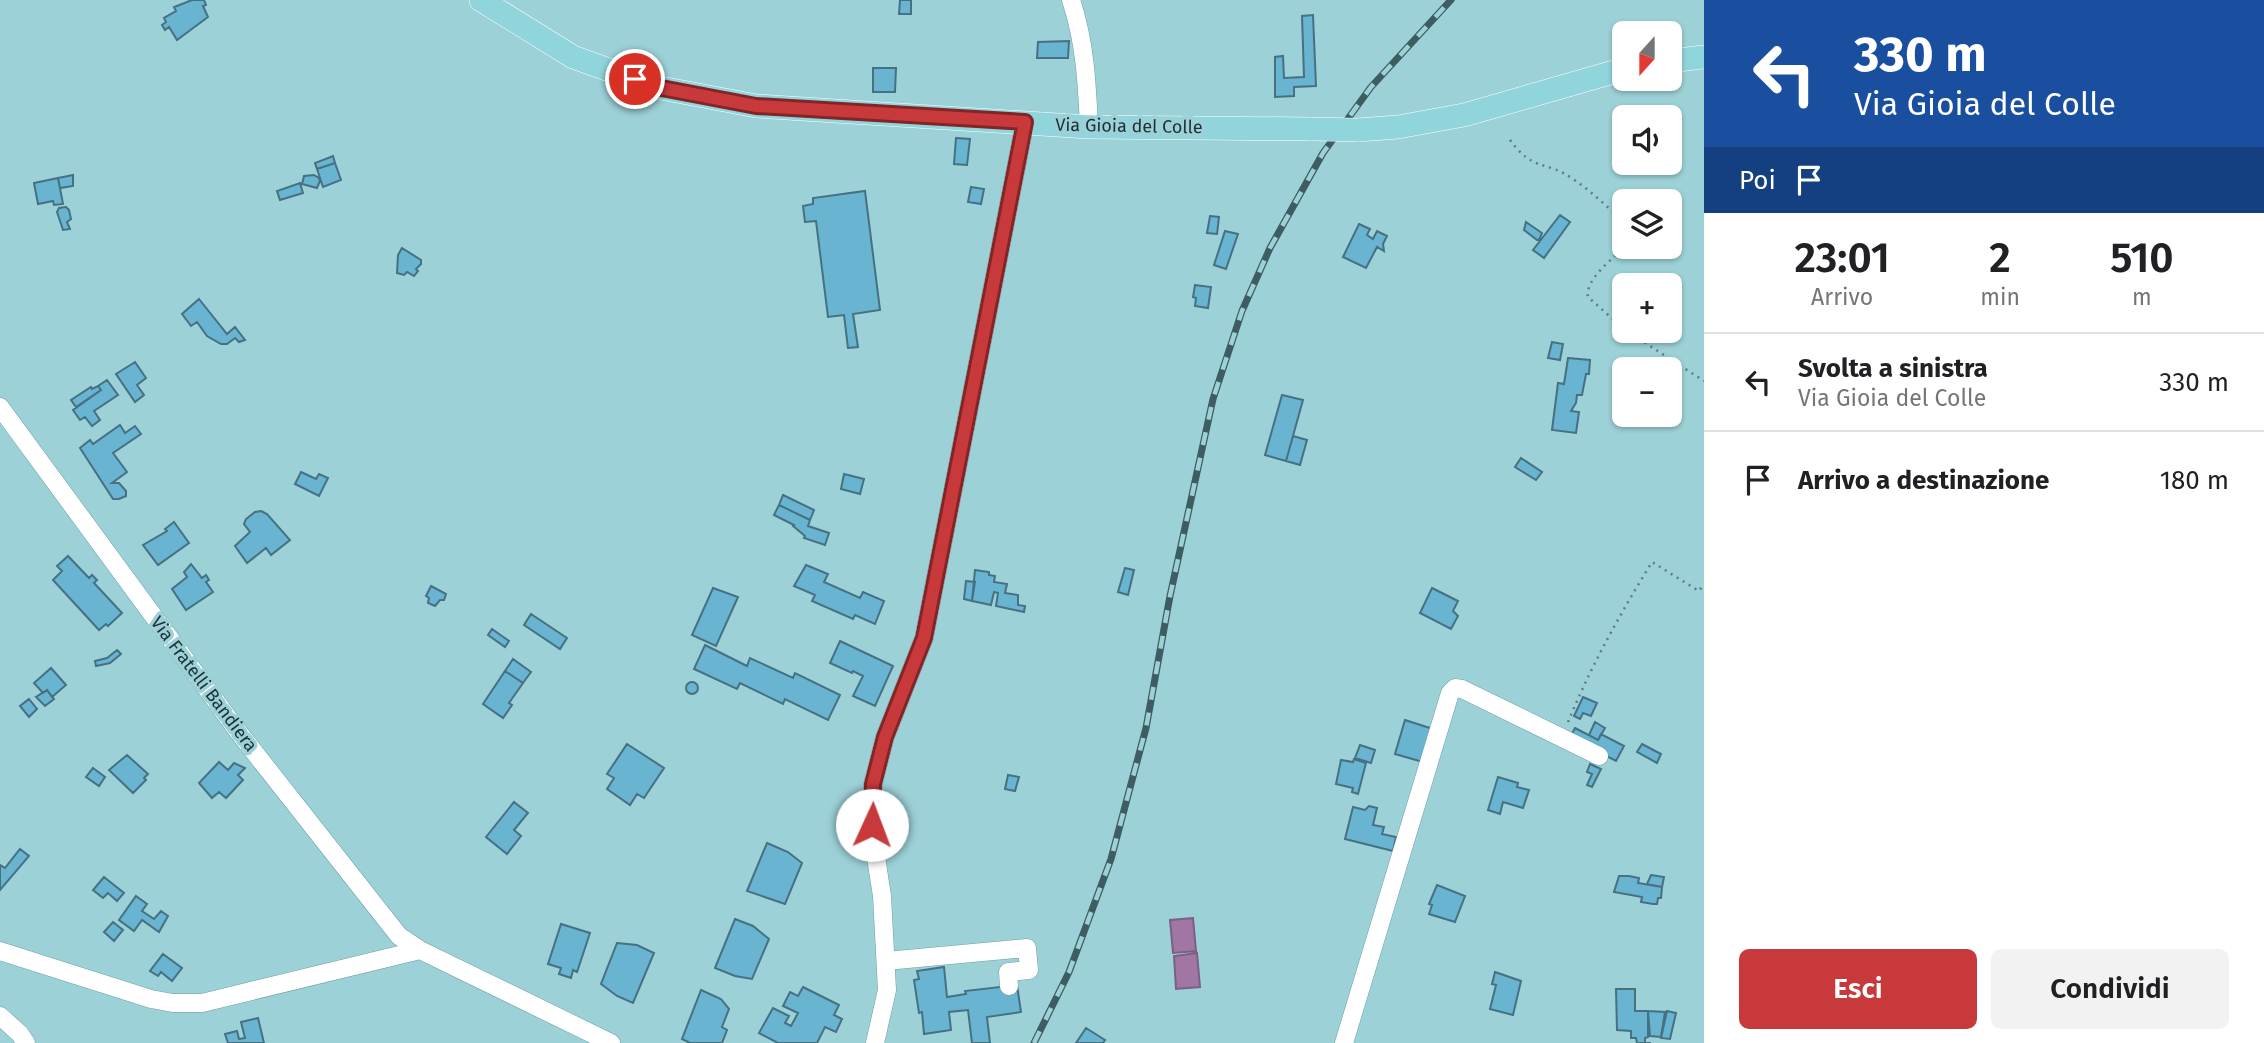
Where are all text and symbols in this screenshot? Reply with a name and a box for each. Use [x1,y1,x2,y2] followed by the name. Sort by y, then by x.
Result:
[1612,21,1682,91] north arrow
[1612,21,1682,427] map controls
[1854,25,1987,84] text: 330 m
[1739,28,1830,119] icon: left
[605,49,665,109] pin
[616,60,654,98] icon: arrive
[1854,85,2116,123] text: Via Gioia del Colle
[1612,105,1682,175] button: sound
[1055,114,1203,138] street label: Via Gioia del Colle
[1790,161,1828,199] icon: arrive
[1739,165,1776,196] text: Poi
[1612,189,1682,259] button: layers
[1794,233,1890,283] text: 23:01
[1989,233,2011,283] text: 2
[2110,233,2174,283] text: 510
[1612,273,1682,343] button: +
[1811,283,1873,311] text: Arrivo
[1980,283,2020,311] text: min
[2132,283,2152,311] text: m
[1798,353,1988,384] text: Svolta a sinistra
[1612,357,1682,427] button: −
[1739,363,1777,401] icon: left
[2159,367,2229,398] text: 330 m
[1798,384,1986,412] text: Via Gioia del Colle
[1739,461,1777,499] icon: arrive
[1798,465,2049,496] text: Arrivo a destinazione
[2160,465,2229,496] text: 180 m
[146,612,262,756] street label: Via Fratelli Bandiera
[835,788,909,862] position arrow
[1739,949,1977,1029] button: Esci
[1991,949,2229,1029] button: Condividi

